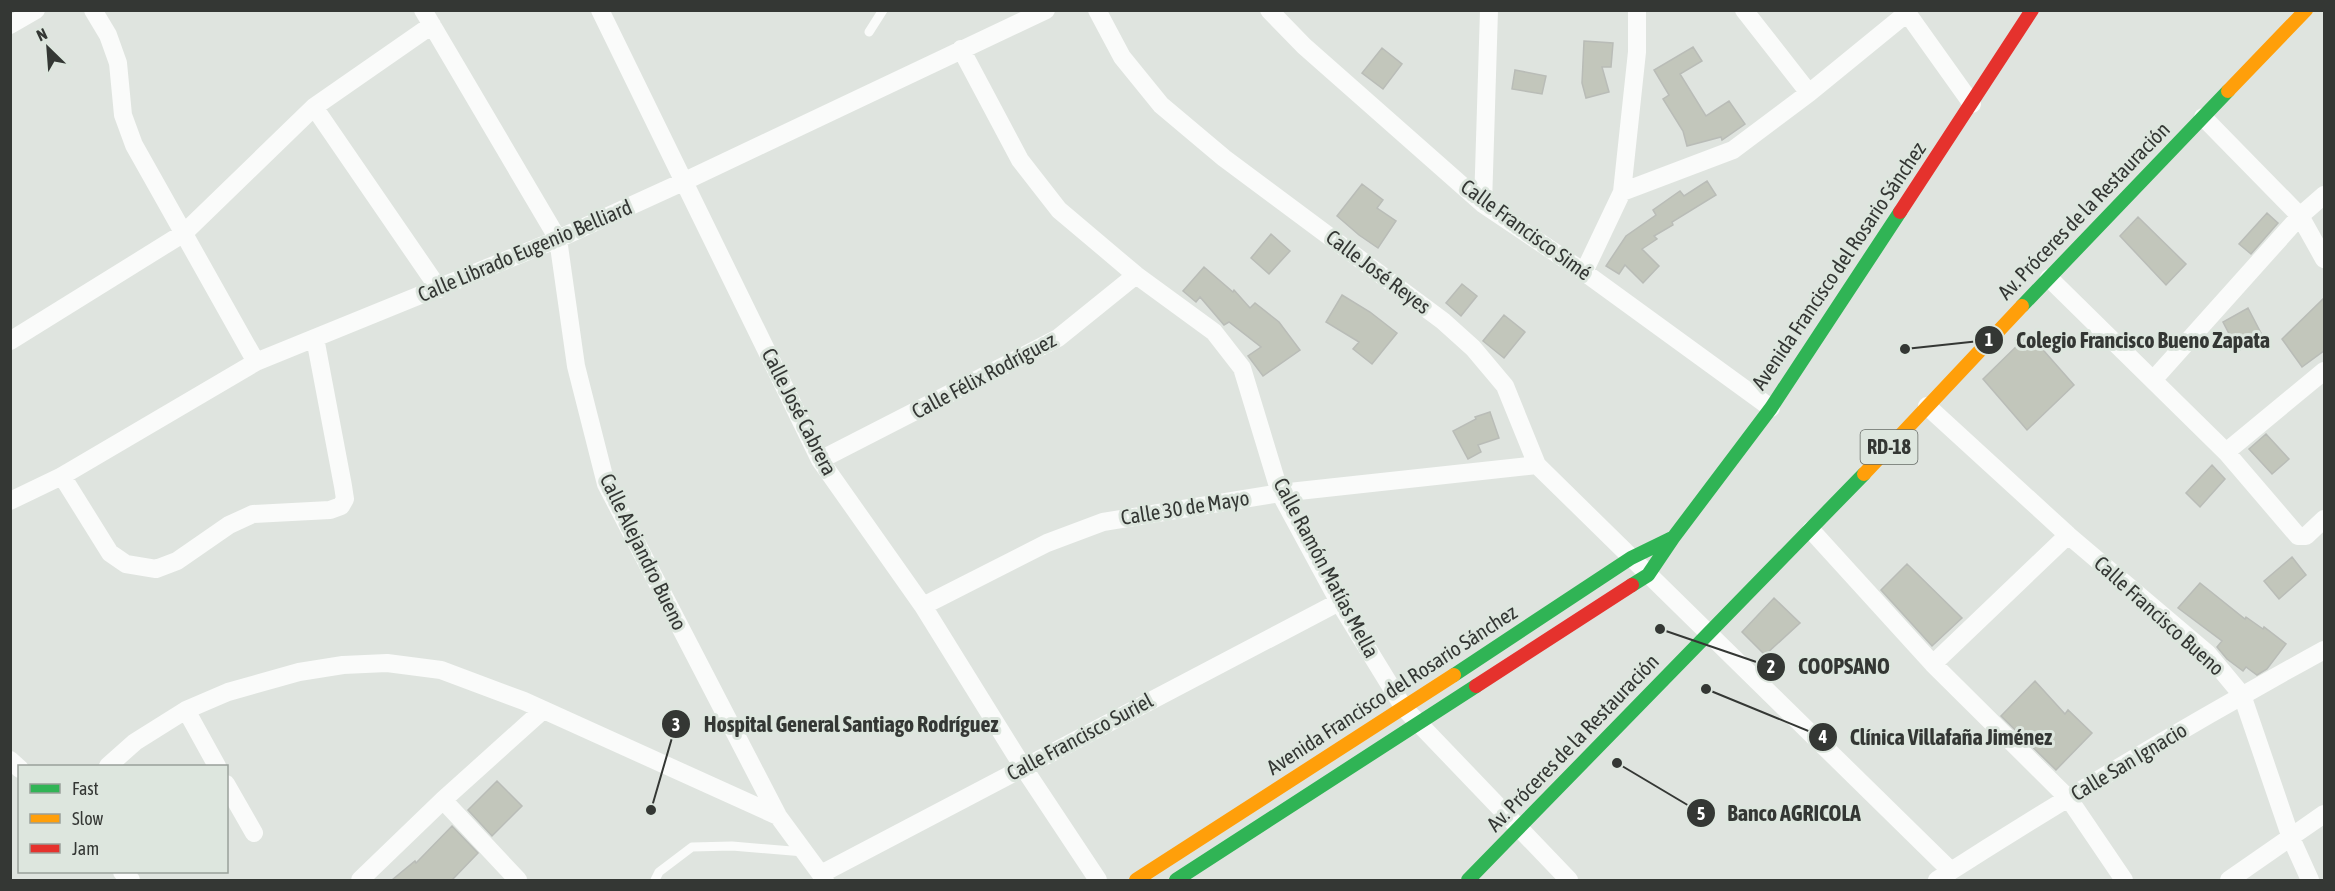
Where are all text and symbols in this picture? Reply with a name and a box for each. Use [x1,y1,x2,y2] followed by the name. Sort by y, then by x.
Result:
[18,18,78,78] north arrow
[34,24,50,45] text: N
[1992,117,2174,304] street label: Av. Próceres de la Restauración
[1746,137,1930,394] street label: Avenida Francisco del Rosario Sánchez
[1457,174,1596,284] street label: Calle Francisco Simé
[414,194,635,306] street label: Calle Librado Eugenio Belliard
[1322,224,1435,318] street label: Calle José Reyes
[1974,320,2282,360] callout: Colegio Francisco Bueno Zapata
[907,327,1060,423] street label: Calle Félix Rodríguez
[2016,327,2270,353] text: Colegio Francisco Bueno Zapata
[1985,329,1993,350] text: 1
[758,344,842,479] street label: Calle José Cabrera
[1860,430,1918,464] road number: RD-18
[596,469,692,634] street label: Calle Alejandro Bueno
[1269,474,1384,662] street label: Calle Ramón Matías Mella
[1119,485,1251,529] street label: Calle 30 de Mayo
[2090,551,2230,680] street label: Calle Francisco Bueno
[1262,599,1521,779] street label: Avenida Francisco del Rosario Sánchez
[1756,647,1902,687] callout: COOPSANO
[1481,649,1663,836] street label: Av. Próceres de la Restauración
[1798,653,1890,679] text: COOPSANO
[1767,656,1775,677] text: 2
[1002,687,1157,785] street label: Calle Francisco Suriel
[661,704,1010,744] callout: Hospital General Santiago Rodríguez
[704,711,998,737] text: Hospital General Santiago Rodríguez
[672,714,680,735] text: 3
[1808,717,2065,757] callout: Clínica Villafaña Jiménez
[2066,717,2191,805] street label: Calle San Ignacio
[1850,724,2052,750] text: Clínica Villafaña Jiménez
[1818,726,1827,747] text: 4
[18,765,228,873] legend
[72,778,99,799] text: Fast
[1686,793,1873,833] callout: Banco AGRICOLA
[1727,800,1861,826] text: Banco AGRICOLA
[1697,803,1705,824] text: 5
[72,808,103,829] text: Slow
[72,838,99,859] text: Jam

